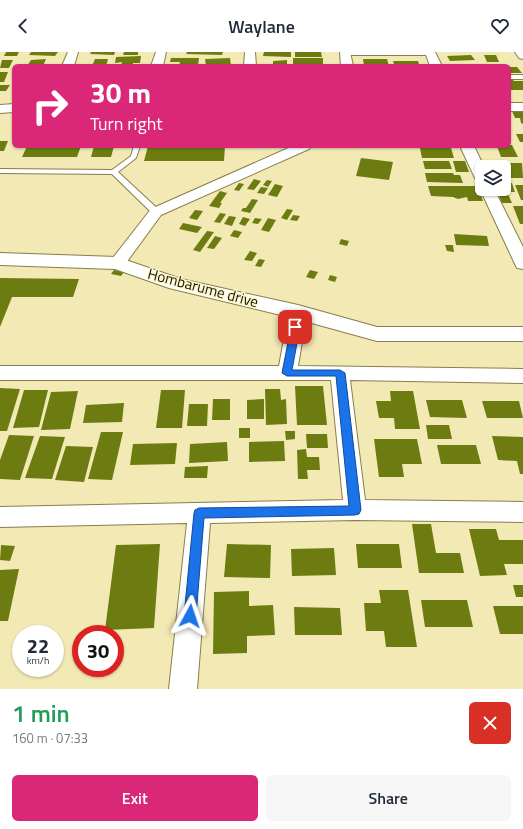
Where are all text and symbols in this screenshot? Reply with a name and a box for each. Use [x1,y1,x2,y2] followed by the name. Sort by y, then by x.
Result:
[228,13,295,40] text: Waylane
[12,15,34,37] icon: back
[489,15,511,37] icon: heart
[90,71,151,114] text: 30 m
[24,80,76,132] icon: right
[90,110,163,137] text: Turn right
[475,160,511,196] map controls
[475,160,511,196] button: layers
[145,262,261,313] street label: Hombarume drive
[278,310,312,344] pin
[284,316,306,338] icon: arrive
[169,595,211,637] position arrow
[72,625,124,677] speed limit sign: 30
[27,630,49,661] text: 22
[27,653,49,668] text: km/h
[12,695,70,731] text: 1 min
[469,702,511,744] button: close
[12,728,88,748] text: 160 m · 07:33
[12,775,258,821] button: Exit
[266,775,511,821] button: Share

